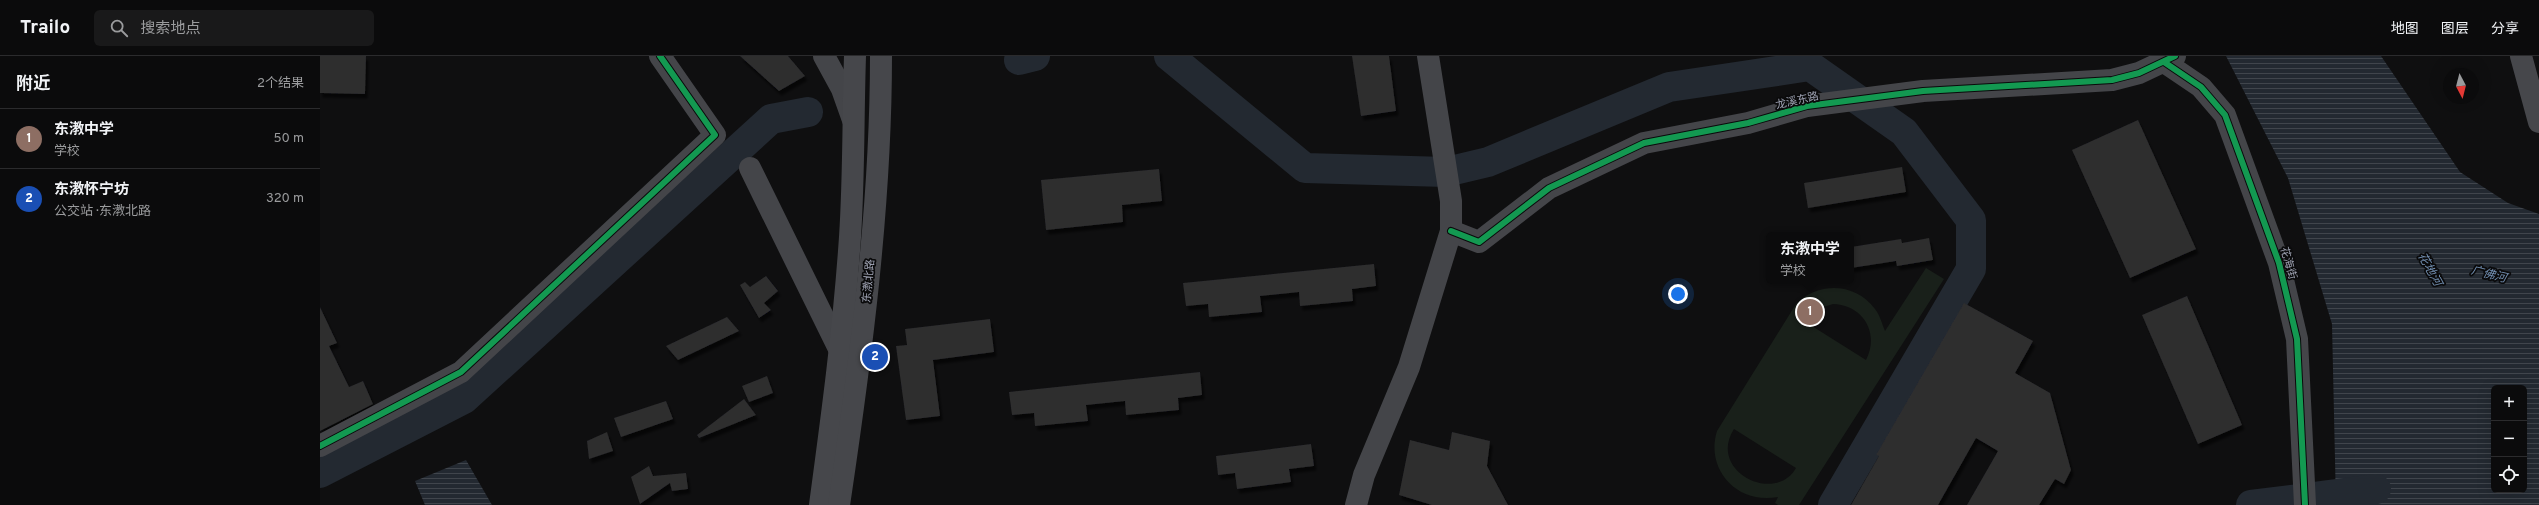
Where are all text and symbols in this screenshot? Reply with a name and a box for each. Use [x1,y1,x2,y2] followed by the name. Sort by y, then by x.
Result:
[94,10,374,46] search box
[20,16,70,40] text: Trailo
[108,17,130,39] icon: search
[140,20,200,39] text: 搜索地点
[2391,21,2419,38] text: 地图
[2441,21,2469,38] text: 图层
[2491,21,2519,38] text: 分享
[2443,68,2479,104] north arrow
[16,74,50,96] text: 附近
[257,76,304,92] text: 2个结果
[1774,89,1820,113] street label: 龙溪东路
[54,121,114,140] text: 东漖中学
[26,131,32,147] text: 1
[274,131,304,147] text: 50 m
[54,144,80,160] text: 学校
[54,181,129,200] text: 东漖怀宁坊
[25,191,33,207] text: 2
[266,191,304,207] text: 320 m
[54,204,151,220] text: 公交站 · 东漖北路
[1766,232,1854,284] popup
[1780,241,1840,260] text: 东漖中学
[2277,245,2299,281] street label: 花海街
[2413,250,2446,291] water label: 花地河
[860,259,878,304] street label: 东漖北路
[2469,263,2510,288] water label: 广佛河
[1780,264,1806,280] text: 学校
[1668,284,1688,304] your location
[1797,297,1823,327] pin: 1
[862,342,888,372] pin: 2
[2491,385,2527,493] map controls
[2491,385,2527,421] button: +
[2491,421,2527,457] button: −
[2491,457,2527,493] button: locate

